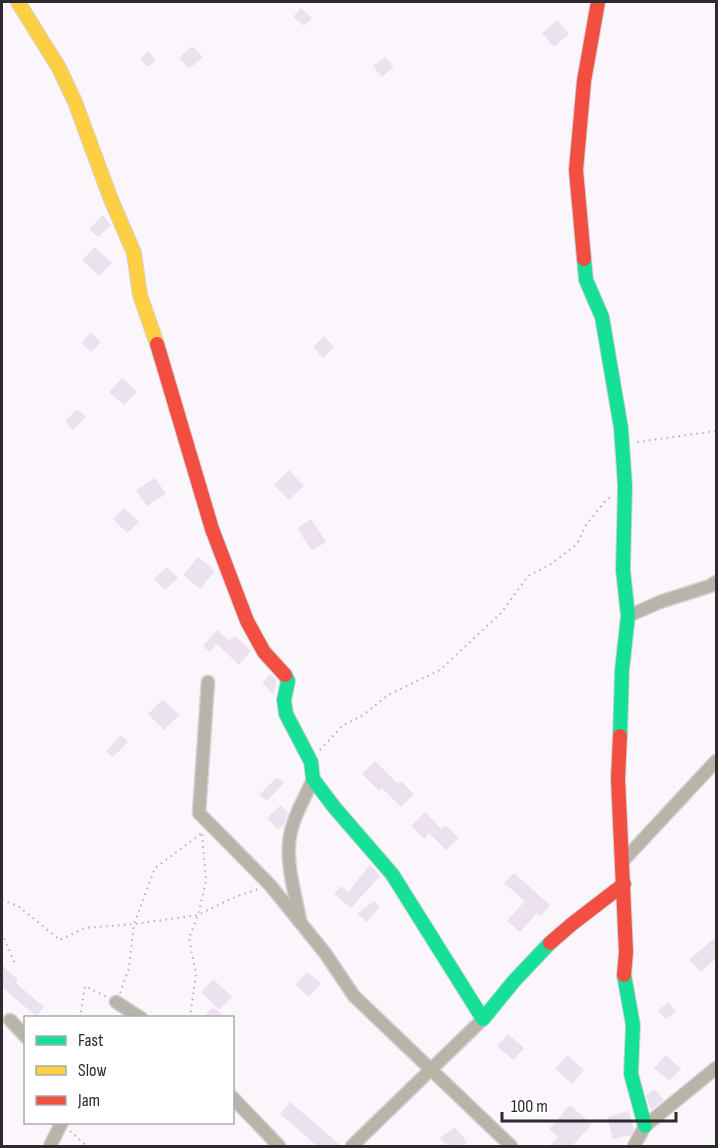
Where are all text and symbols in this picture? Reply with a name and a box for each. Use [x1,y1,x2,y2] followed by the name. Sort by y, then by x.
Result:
[24,1016,234,1124] legend
[78,1030,104,1051] text: Fast
[78,1060,107,1081] text: Slow
[502,1085,676,1123] scale bar
[77,1090,100,1111] text: Jam
[511,1096,548,1117] text: 100 m

